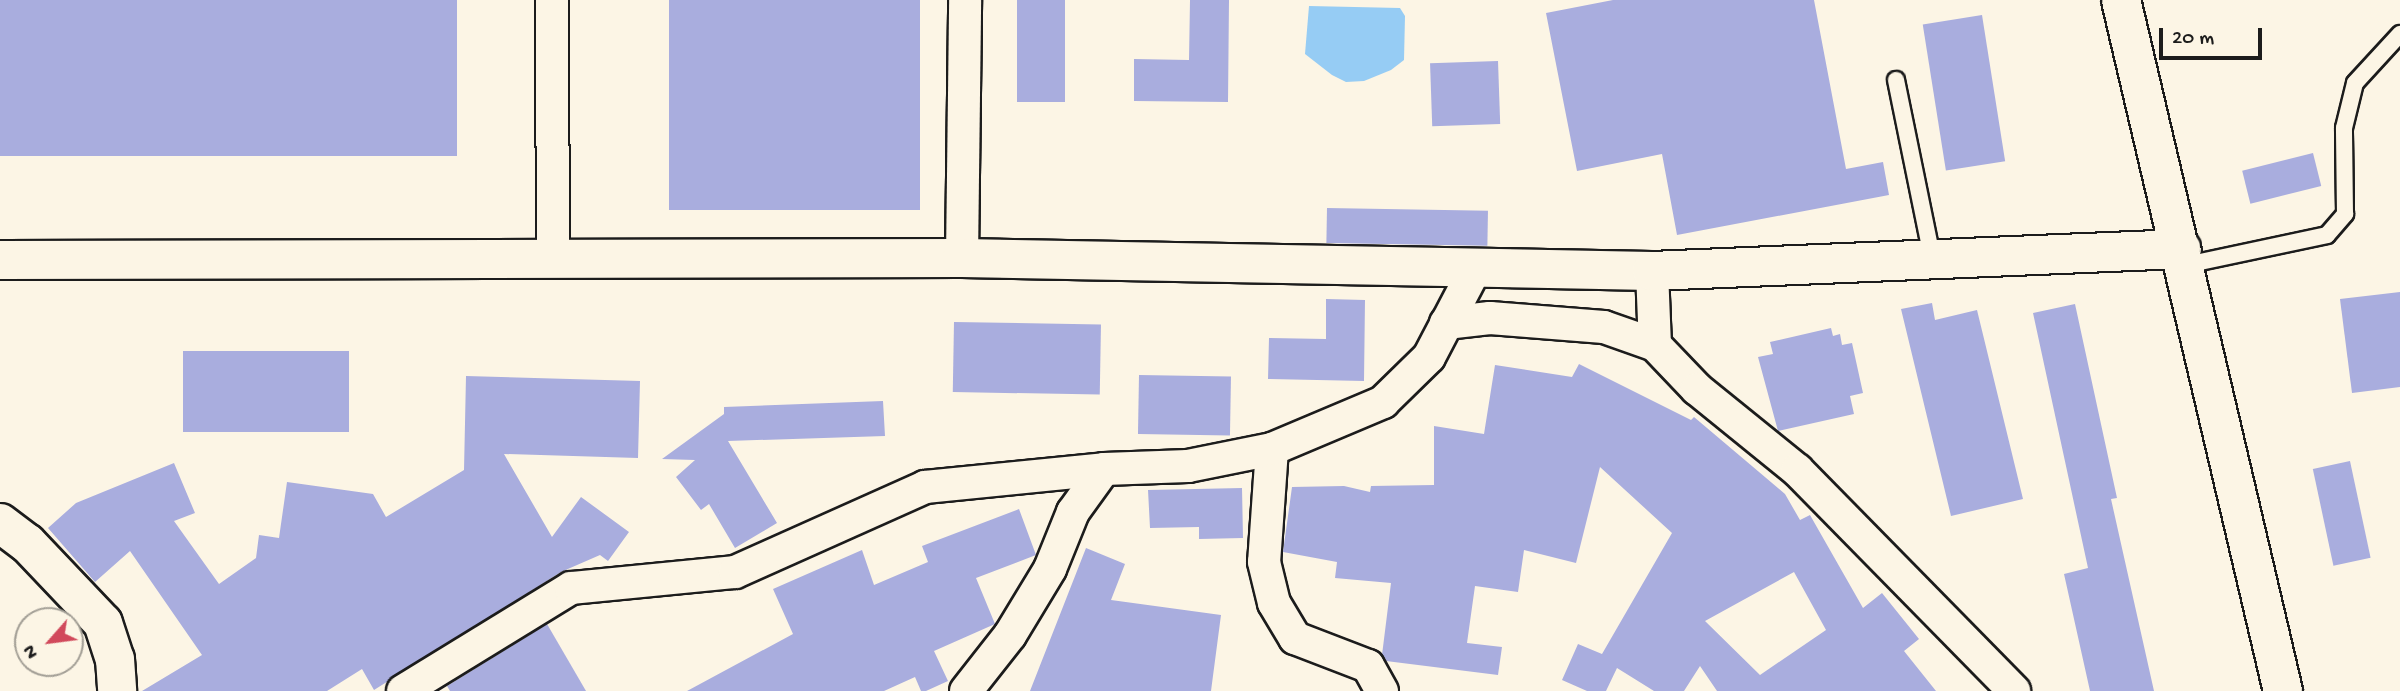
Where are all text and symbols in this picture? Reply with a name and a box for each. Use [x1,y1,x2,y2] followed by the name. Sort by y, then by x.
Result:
[2162,14,2265,58] scale bar
[2172,27,2214,52] text: 20 m
[14,607,84,677] north arrow
[19,640,45,662] text: N

